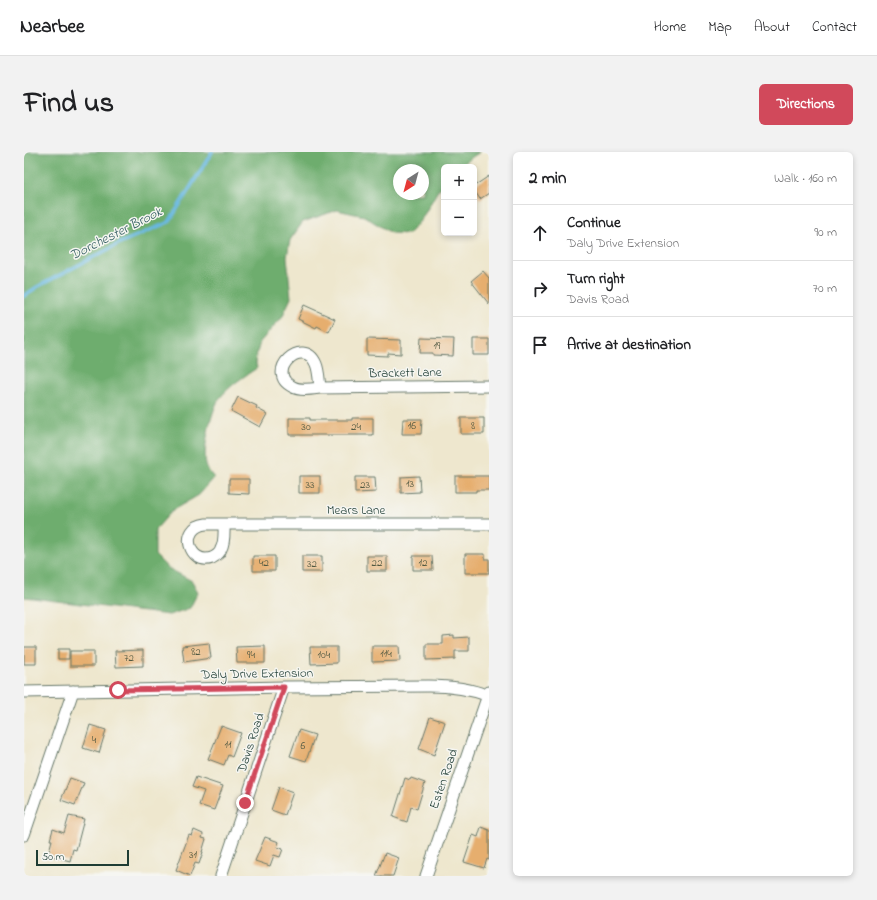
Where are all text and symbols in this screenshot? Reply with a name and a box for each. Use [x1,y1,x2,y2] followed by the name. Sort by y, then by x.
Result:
[20,14,85,41] text: Nearbee
[654,17,686,38] text: Home
[708,17,732,38] text: Map
[754,17,790,38] text: About
[812,17,857,38] text: Contact
[24,84,114,125] text: Find us
[759,84,853,125] button: Directions
[393,164,429,200] north arrow
[441,164,477,236] map controls
[441,164,477,200] button: +
[529,166,566,191] text: 2 min
[774,169,837,188] text: Walk · 160 m
[441,200,477,236] button: −
[66,201,167,266] water label: Dorchester Brook
[567,212,621,234] text: Continue
[529,222,551,244] icon: ahead
[814,223,837,242] text: 90 m
[567,234,679,253] text: Daly Drive Extension
[567,268,625,290] text: Turn right
[529,278,551,300] icon: right
[813,279,837,298] text: 70 m
[567,290,629,309] text: Davis Road
[529,334,551,356] icon: arrive
[567,334,691,356] text: Arrive at destination
[434,338,441,354] house number: 19
[367,363,442,383] street label: Brackett Lane
[408,418,416,434] house number: 16
[471,418,475,434] house number: 8
[301,419,311,435] house number: 30
[351,419,361,435] house number: 24
[406,476,414,492] house number: 13
[305,477,315,493] house number: 33
[360,477,370,493] house number: 23
[327,501,386,520] street label: Mears Lane
[259,555,270,571] house number: 42
[372,555,383,571] house number: 22
[419,555,428,571] house number: 12
[307,556,318,572] house number: 32
[191,644,201,660] house number: 82
[380,646,392,662] house number: 114
[247,647,255,663] house number: 94
[318,647,331,663] house number: 104
[124,650,135,666] house number: 72
[200,664,313,685] street label: Daly Drive Extension
[109,681,127,699] route start
[232,710,270,776] street label: Davis Road
[92,732,97,748] house number: 4
[225,737,232,753] house number: 11
[301,738,306,754] house number: 6
[425,746,463,812] street label: Esten Road
[236,794,254,812] route end
[189,847,198,863] house number: 31
[36,848,129,867] scale bar
[42,849,64,865] text: 50 m

